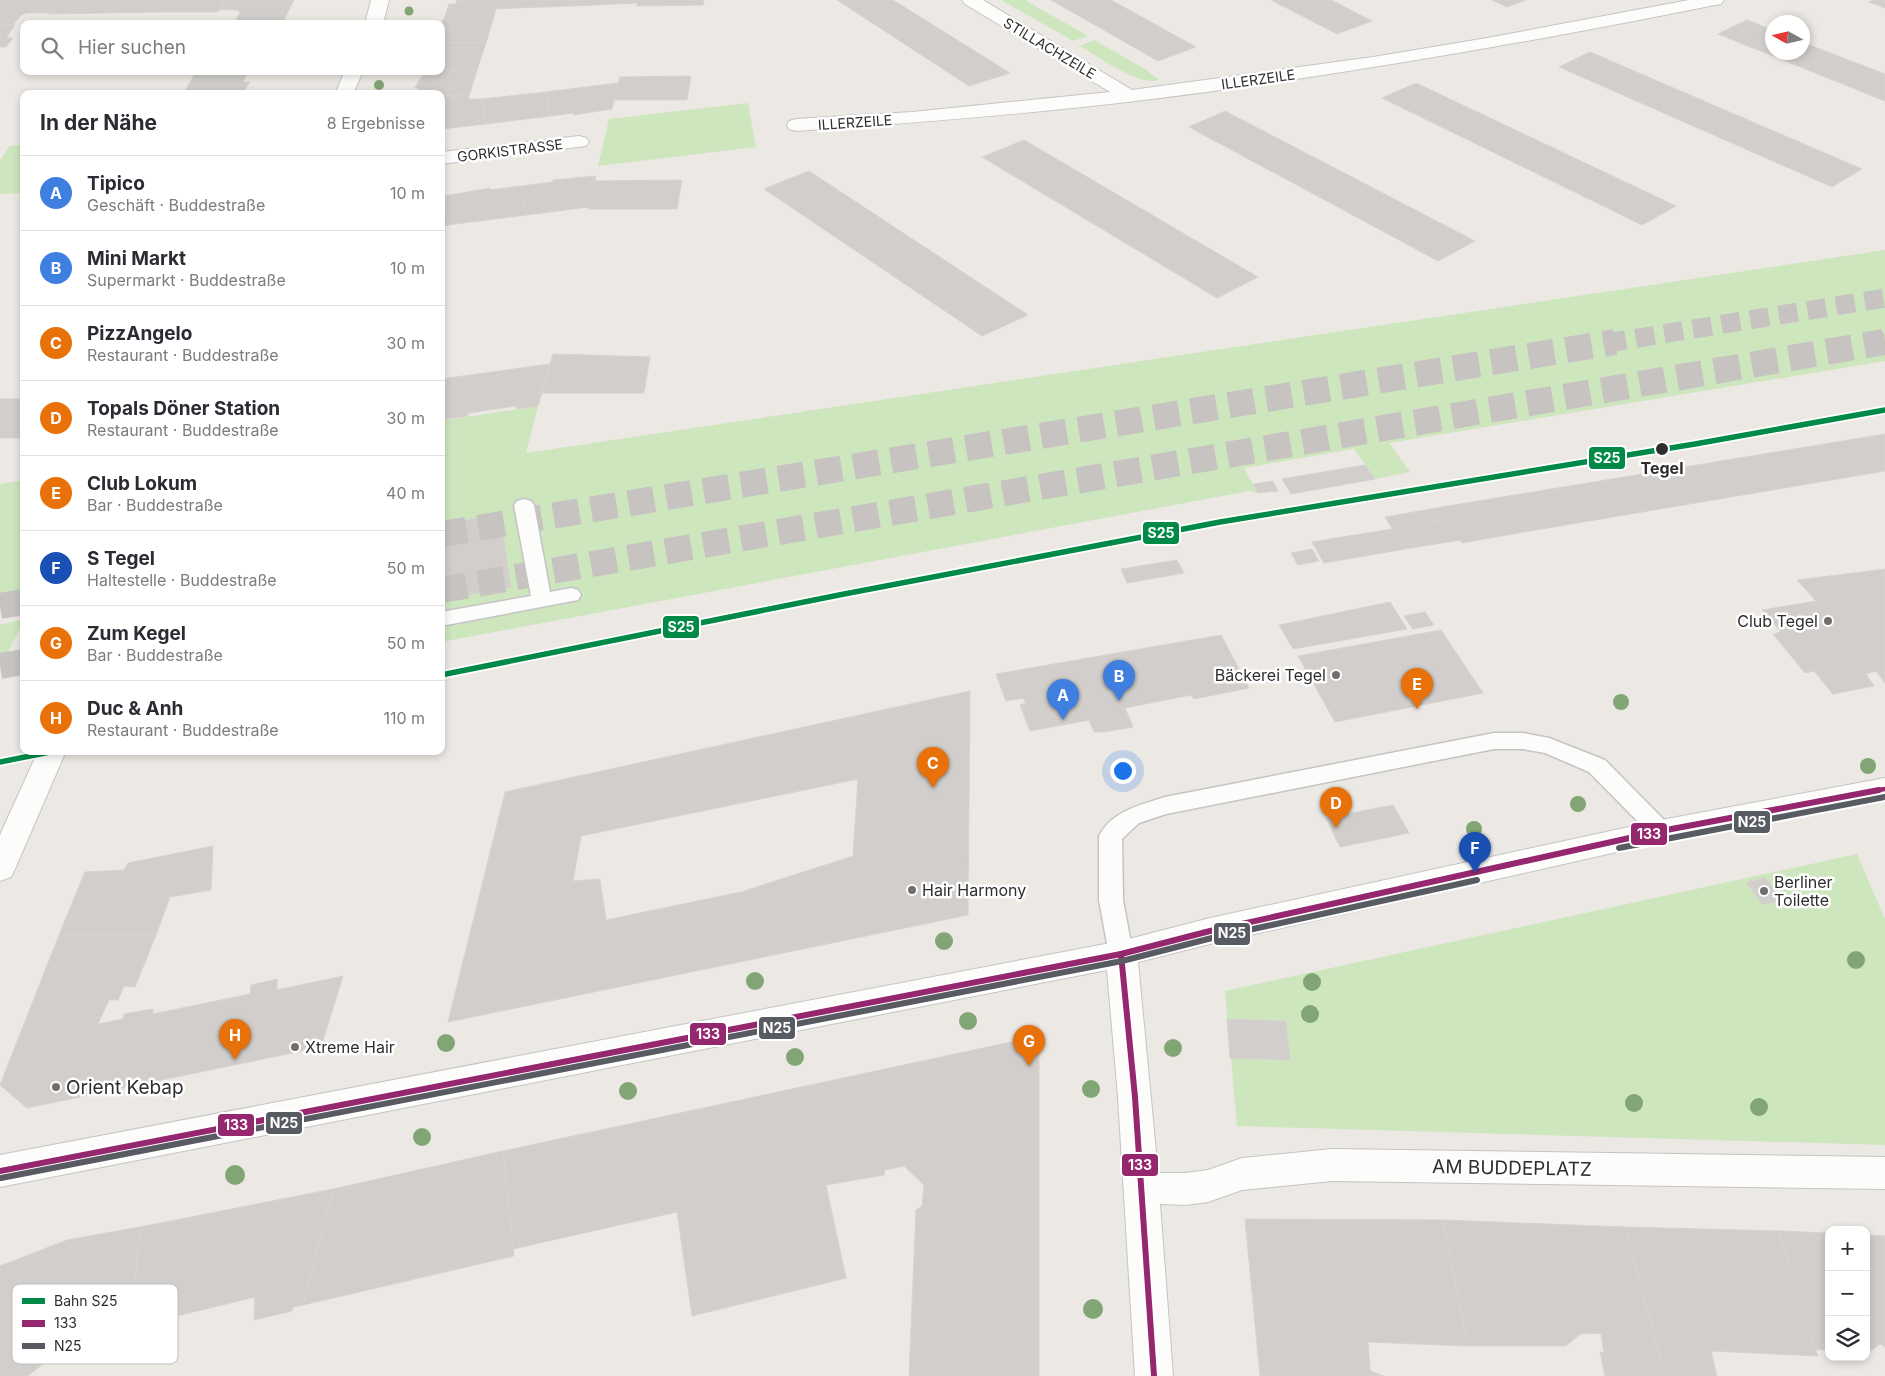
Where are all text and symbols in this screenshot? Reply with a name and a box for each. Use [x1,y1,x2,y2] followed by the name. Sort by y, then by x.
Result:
[1001,14,1099,82] street label: STILLACHZEILE
[1765,15,1810,60] north arrow
[20,20,445,75] search box
[38,34,66,62] icon: search
[78,36,186,59] text: Hier suchen
[1220,65,1296,93] street label: ILLERZEILE
[40,110,157,135] text: In der Nähe
[817,111,893,133] street label: ILLERZEILE
[327,113,425,133] text: 8 Ergebnisse
[456,135,564,165] street label: GORKISTRASSE
[87,172,145,195] text: Tipico
[50,183,62,203] text: A
[390,183,425,203] text: 10 m
[87,195,265,215] text: Geschäft · Buddestraße
[87,247,186,270] text: Mini Markt
[51,258,61,278] text: B
[390,258,425,278] text: 10 m
[87,270,286,290] text: Supermarkt · Buddestraße
[87,322,192,345] text: PizzAngelo
[50,333,62,353] text: C
[387,333,425,353] text: 30 m
[87,345,279,365] text: Restaurant · Buddestraße
[87,397,280,420] text: Topals Döner Station
[50,408,62,428] text: D
[387,408,425,428] text: 30 m
[87,420,279,440] text: Restaurant · Buddestraße
[1654,441,1670,457] marker: Tegel
[1588,446,1626,470] line badge: S25
[1594,449,1621,466] text: S25
[1641,458,1683,478] place label: Tegel
[87,472,197,495] text: Club Lokum
[51,483,61,503] text: E
[386,483,425,503] text: 40 m
[87,495,223,515] text: Bar · Buddestraße
[1142,521,1180,545] line badge: S25
[1148,524,1175,541] text: S25
[87,547,155,570] text: S Tegel
[51,558,61,578] text: F
[387,558,425,578] text: 50 m
[87,570,277,590] text: Haltestelle · Buddestraße
[1737,611,1818,631] place label: Club Tegel
[662,615,700,639] line badge: S25
[1822,615,1834,627] marker: Club Tegel
[668,618,695,635] text: S25
[87,622,186,645] text: Zum Kegel
[50,633,62,653] text: G
[387,633,425,653] text: 50 m
[87,645,223,665] text: Bar · Buddestraße
[1103,660,1135,701] pin: B
[1215,665,1326,685] place label: Bäckerei Tegel
[1401,668,1433,709] pin: E
[1330,669,1342,681] marker: Bäckerei Tegel
[1047,679,1079,720] pin: A
[87,697,183,720] text: Duc & Anh
[50,708,62,728] text: H
[383,708,425,728] text: 110 m
[87,720,279,740] text: Restaurant · Buddestraße
[917,747,949,788] pin: C
[1110,758,1136,784] your location
[1320,787,1352,828] pin: D
[1733,810,1771,834] line badge: N25
[1738,813,1766,830] text: N25
[1630,822,1668,846] line badge: 133
[1637,825,1661,842] text: 133
[1459,832,1491,873] pin: F
[1774,872,1833,910] place label: Berliner Toilette
[922,880,1026,900] place label: Hair Harmony
[906,884,918,896] marker: Hair Harmony
[1758,885,1770,897] marker: Berliner Toilette
[1213,922,1251,946] line badge: N25
[1218,924,1246,941] text: N25
[758,1016,796,1040] line badge: N25
[219,1019,251,1060] pin: H
[763,1019,791,1036] text: N25
[689,1022,727,1046] line badge: 133
[696,1025,720,1042] text: 133
[1013,1025,1045,1066] pin: G
[305,1037,395,1057] place label: Xtreme Hair
[289,1041,301,1053] marker: Xtreme Hair
[66,1076,184,1099] place label: Orient Kebap
[50,1081,62,1093] marker: Orient Kebap
[265,1111,303,1135] line badge: N25
[217,1113,255,1137] line badge: 133
[270,1114,298,1131] text: N25
[224,1116,248,1133] text: 133
[1121,1153,1159,1177] line badge: 133
[1432,1155,1592,1181] street label: AM BUDDEPLATZ
[1128,1156,1152,1173] text: 133
[1825,1226,1870,1361] map controls
[1825,1226,1870,1271] button: +
[1825,1271,1870,1316] button: −
[12,1284,178,1364] legend
[54,1292,118,1309] text: Bahn S25
[54,1314,77,1331] text: 133
[1825,1316,1870,1361] button: layers
[54,1337,82,1354] text: N25

